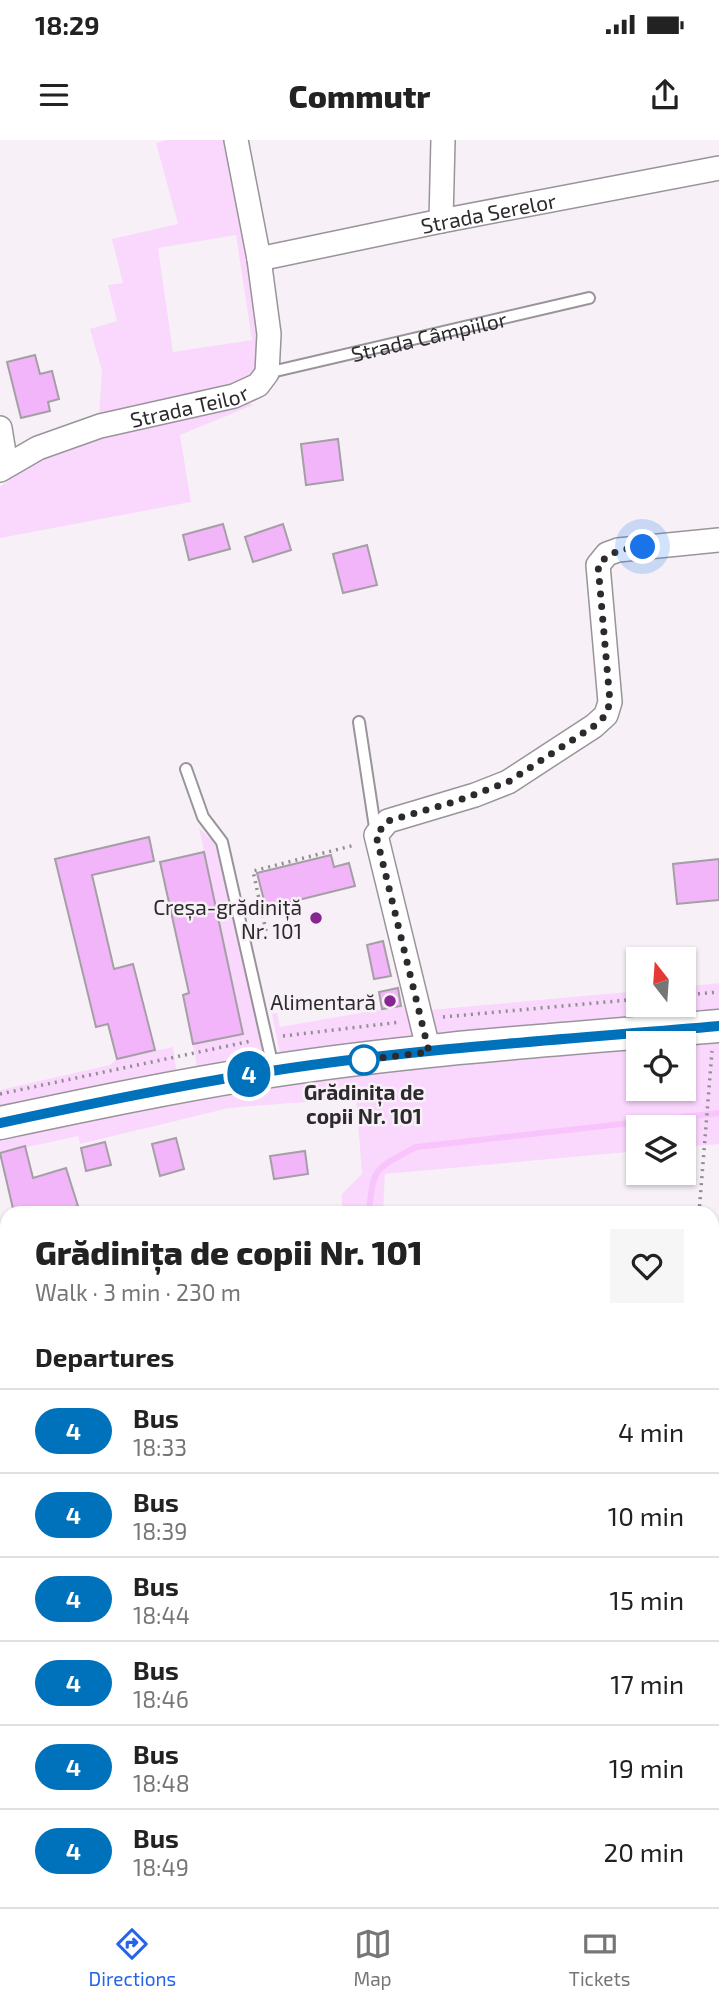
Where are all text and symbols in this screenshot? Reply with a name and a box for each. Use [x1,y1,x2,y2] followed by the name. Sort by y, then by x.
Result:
[35,9,100,40] text: 18:29
[35,76,73,114] icon: menu
[289,76,430,114] text: Commutr
[646,76,684,114] icon: share
[418,187,558,237] street label: Strada Serelor
[348,305,510,366] street label: Strada Câmpiilor
[128,378,253,431] street label: Strada Teilor
[625,529,660,564] your location
[153,894,302,943] place label: Creșa-grădiniță Nr. 101
[308,910,324,926] marker: Creșa-grădiniță Nr. 101
[626,947,696,1017] north arrow
[626,947,696,1185] map controls
[270,989,376,1014] place label: Alimentară
[382,993,398,1009] marker: Alimentară
[626,1031,696,1101] button: locate
[349,1045,379,1075] marker: Grădinița de copii Nr. 101
[226,1051,272,1097] line badge: 4
[241,1059,257,1088] text: 4
[304,1079,425,1128] place label: Grădinița de copii Nr. 101
[626,1115,696,1185] button: layers
[610,1229,684,1303] button: heart
[35,1232,423,1272] text: Grădinița de copii Nr. 101
[35,1278,241,1306] text: Walk · 3 min · 230 m
[35,1341,174,1372] text: Departures
[133,1402,179,1433] text: Bus
[66,1416,81,1445] text: 4
[618,1416,684,1447] text: 4 min
[133,1433,187,1461] text: 18:33
[133,1486,179,1517] text: Bus
[66,1500,81,1529] text: 4
[608,1500,684,1531] text: 10 min
[133,1517,188,1545] text: 18:39
[133,1570,179,1601] text: Bus
[66,1584,81,1613] text: 4
[610,1584,684,1615] text: 15 min
[133,1601,190,1629] text: 18:44
[133,1654,179,1685] text: Bus
[66,1668,81,1697] text: 4
[610,1668,684,1699] text: 17 min
[133,1685,189,1713] text: 18:46
[133,1738,179,1769] text: Bus
[66,1752,81,1781] text: 4
[609,1752,684,1783] text: 19 min
[133,1769,190,1797] text: 18:48
[133,1822,179,1853] text: Bus
[66,1836,81,1865] text: 4
[604,1836,684,1867] text: 20 min
[133,1853,189,1881] text: 18:49
[89,1925,176,1990] tab: Directions
[353,1925,392,1990] tab: Map
[569,1925,630,1990] tab: Tickets

